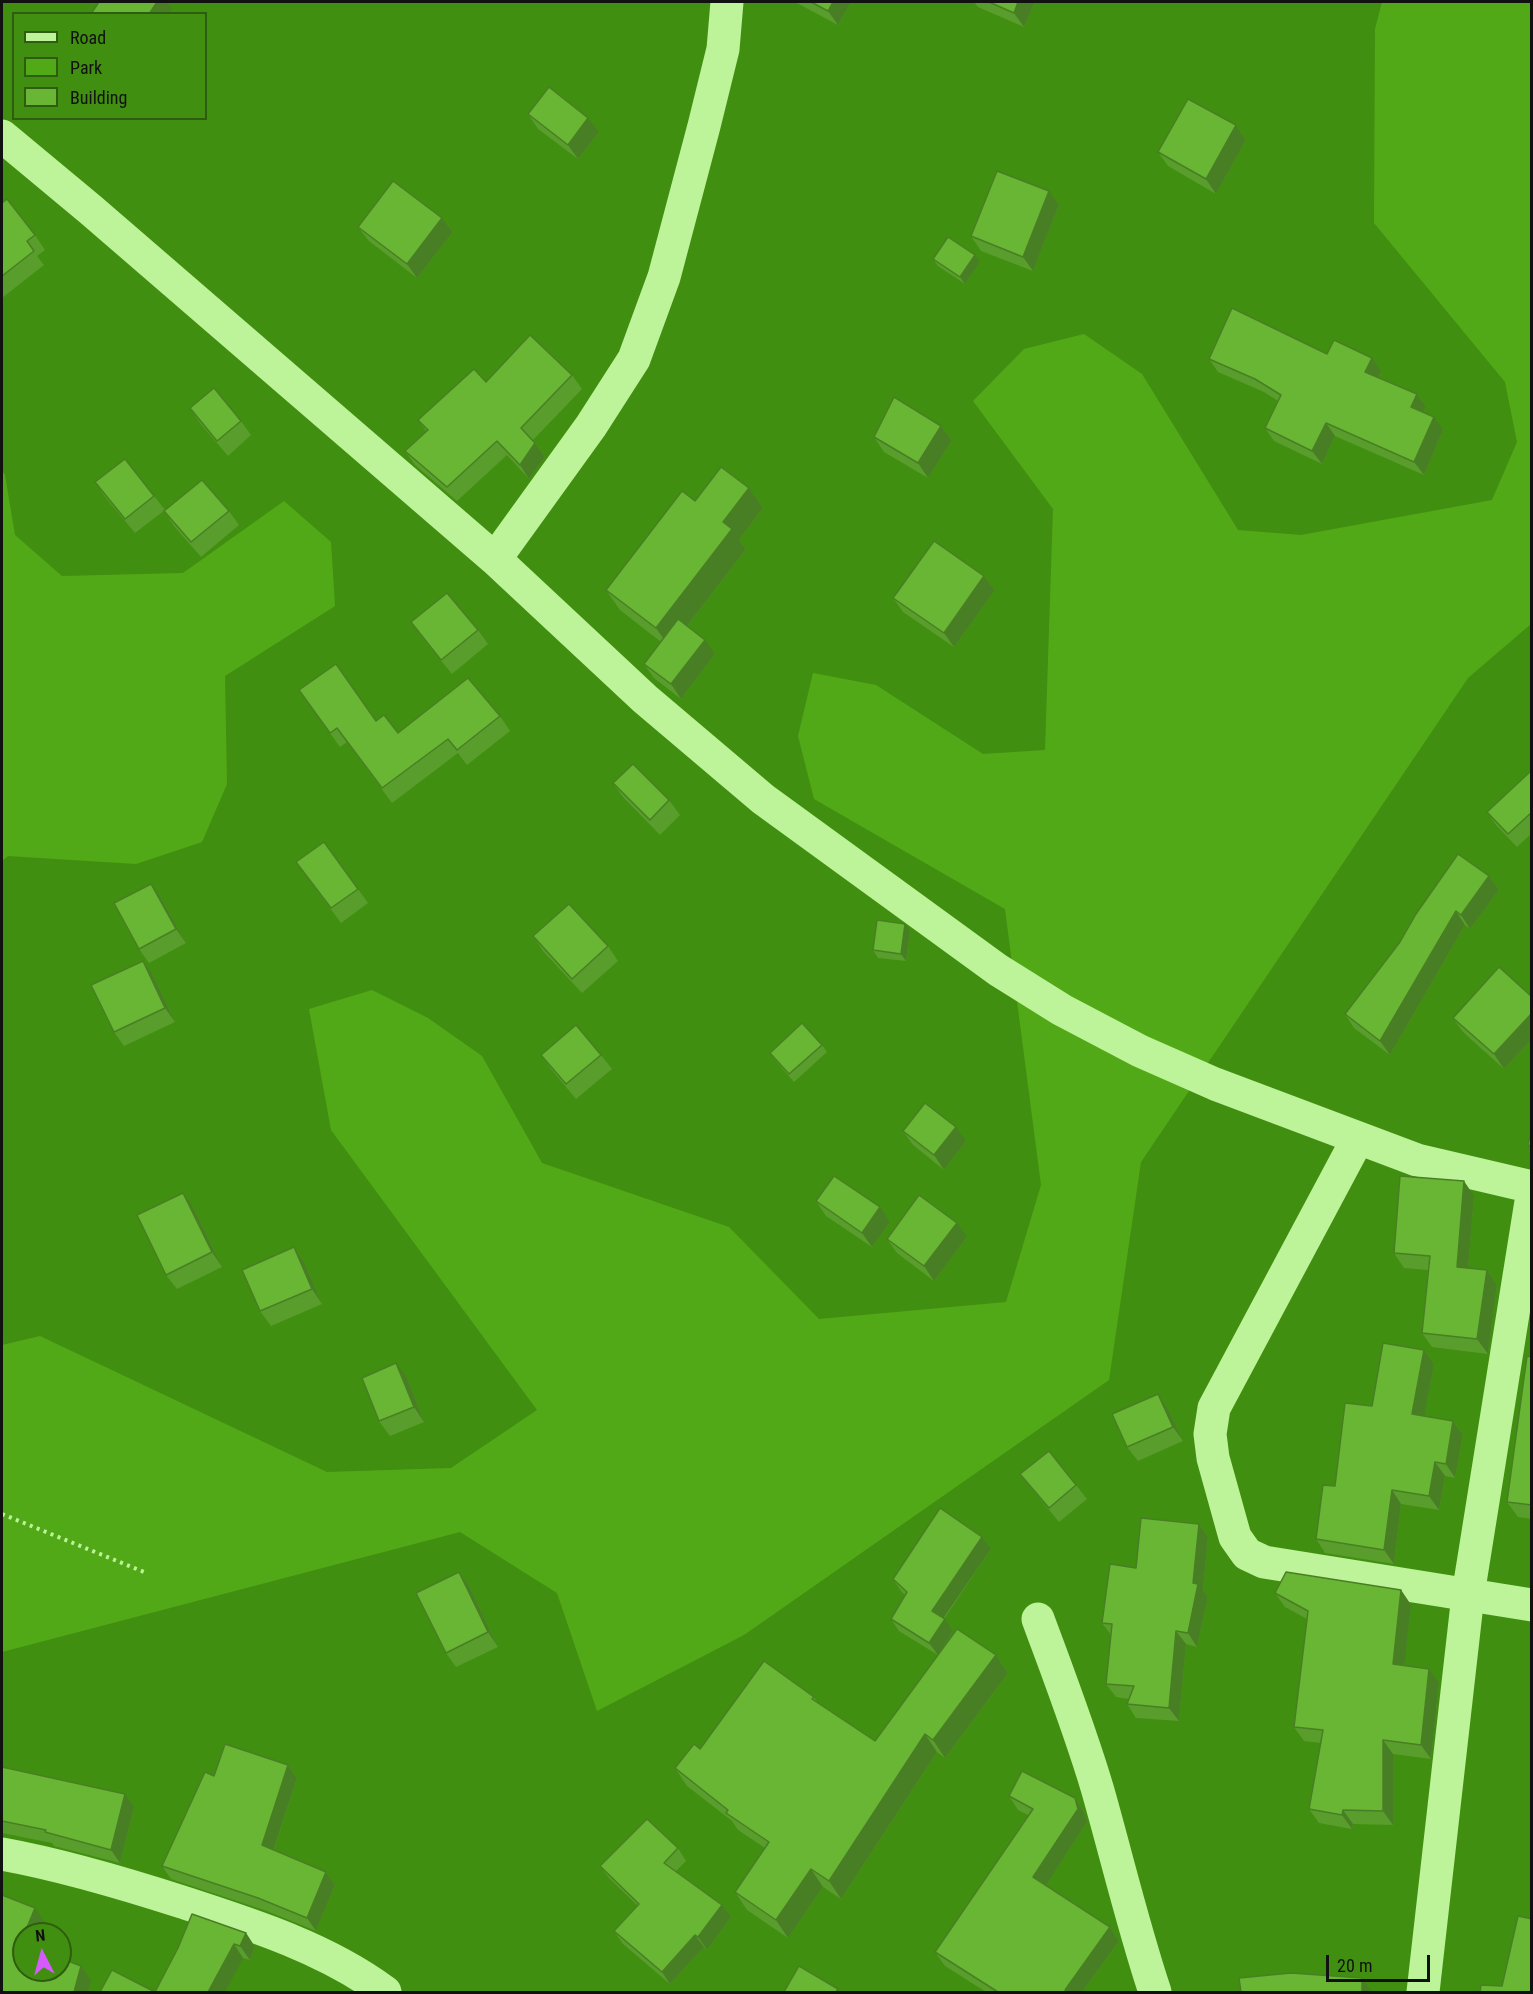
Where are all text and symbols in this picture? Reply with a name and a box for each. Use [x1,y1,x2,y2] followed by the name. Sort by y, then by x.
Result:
[12,12,207,120] legend
[70,27,106,48] text: Road
[70,57,102,78] text: Park
[70,87,127,108] text: Building
[12,1922,72,1982] north arrow
[34,1926,46,1946] text: N
[1329,1943,1432,1981] scale bar
[1337,1955,1372,1976] text: 20 m

